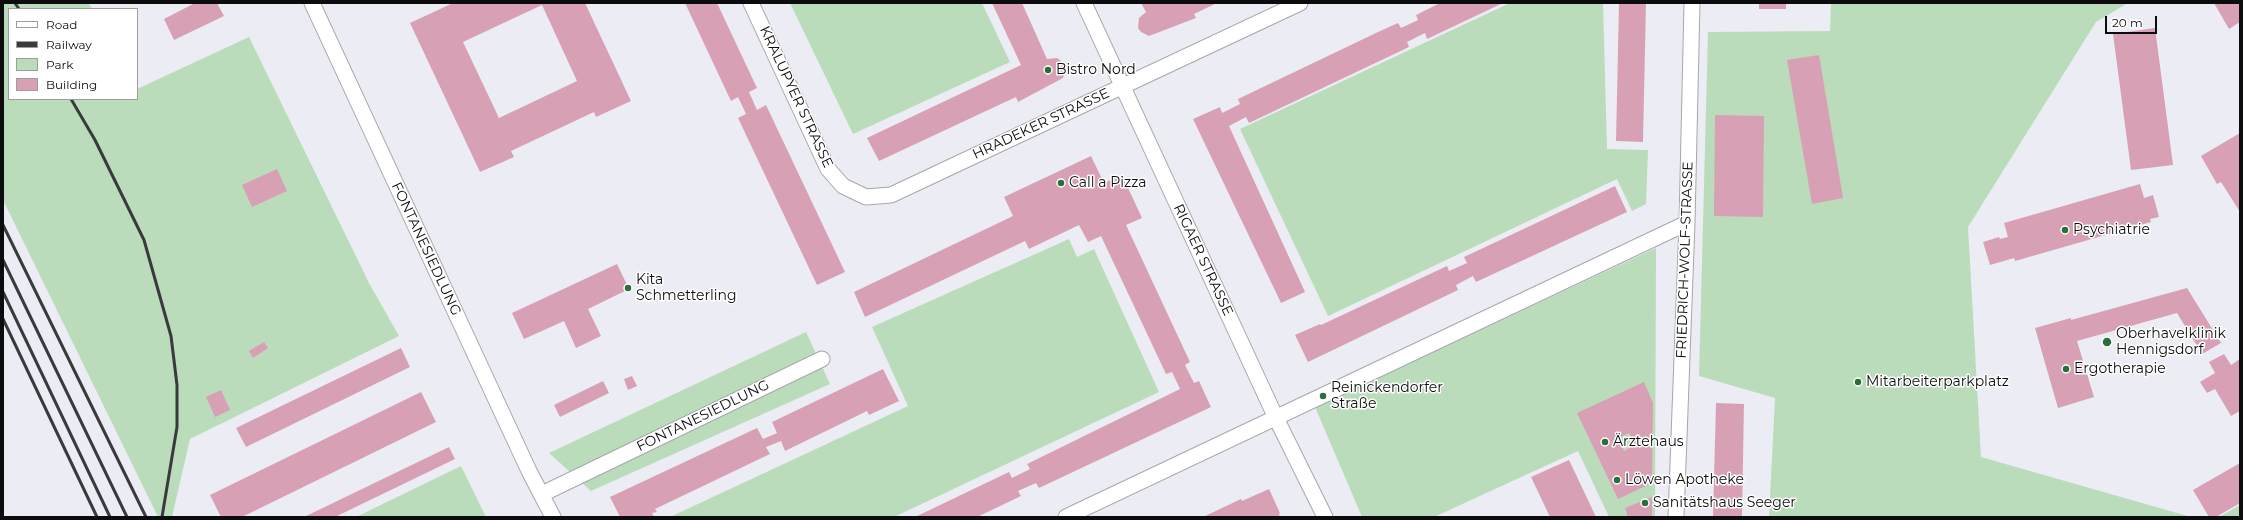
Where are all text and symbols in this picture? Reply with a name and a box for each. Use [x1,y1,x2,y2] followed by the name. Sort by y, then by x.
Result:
[8,8,138,100] legend
[2107,8,2159,34] scale bar
[2112,15,2143,30] text: 20 m
[46,17,77,32] text: Road
[756,24,836,170] street label: KRALUPYER STRASSE
[46,37,92,52] text: Railway
[46,57,73,72] text: Park
[1056,62,1136,78] place label: Bistro Nord
[1043,65,1053,75] marker: Bistro Nord
[46,77,97,92] text: Building
[970,85,1112,163] street label: HRADEKER STRASSE
[1673,161,1697,359] street label: FRIEDRICH-WOLF-STRASSE
[1069,175,1147,191] place label: Call a Pizza
[1056,178,1066,188] marker: Call a Pizza
[388,180,464,318] street label: FONTANESIEDLUNG
[1170,201,1236,319] street label: RIGAER STRASSE
[2073,222,2150,238] place label: Psychiatrie
[2060,225,2070,235] marker: Psychiatrie
[636,272,737,304] place label: Kita Schmetterling
[623,283,633,293] marker: Kita Schmetterling
[2116,326,2226,358] place label: Oberhavelklinik Hennigsdorf
[2101,336,2113,348] marker: Oberhavelklinik Hennigsdorf
[2074,361,2166,377] place label: Ergotherapie
[2061,364,2071,374] marker: Ergotherapie
[1866,374,2009,390] place label: Mitarbeiterparkplatz
[634,377,772,455] street label: FONTANESIEDLUNG
[1853,377,1863,387] marker: Mitarbeiterparkplatz
[1331,380,1443,412] place label: Reinickendorfer Straße
[1318,391,1328,401] marker: Reinickendorfer Straße
[1613,434,1684,450] place label: Ärztehaus
[1600,437,1610,447] marker: Ärztehaus
[1625,472,1744,488] place label: Löwen Apotheke
[1612,475,1622,485] marker: Löwen Apotheke
[1653,495,1796,511] place label: Sanitätshaus Seeger
[1640,498,1650,508] marker: Sanitätshaus Seeger

